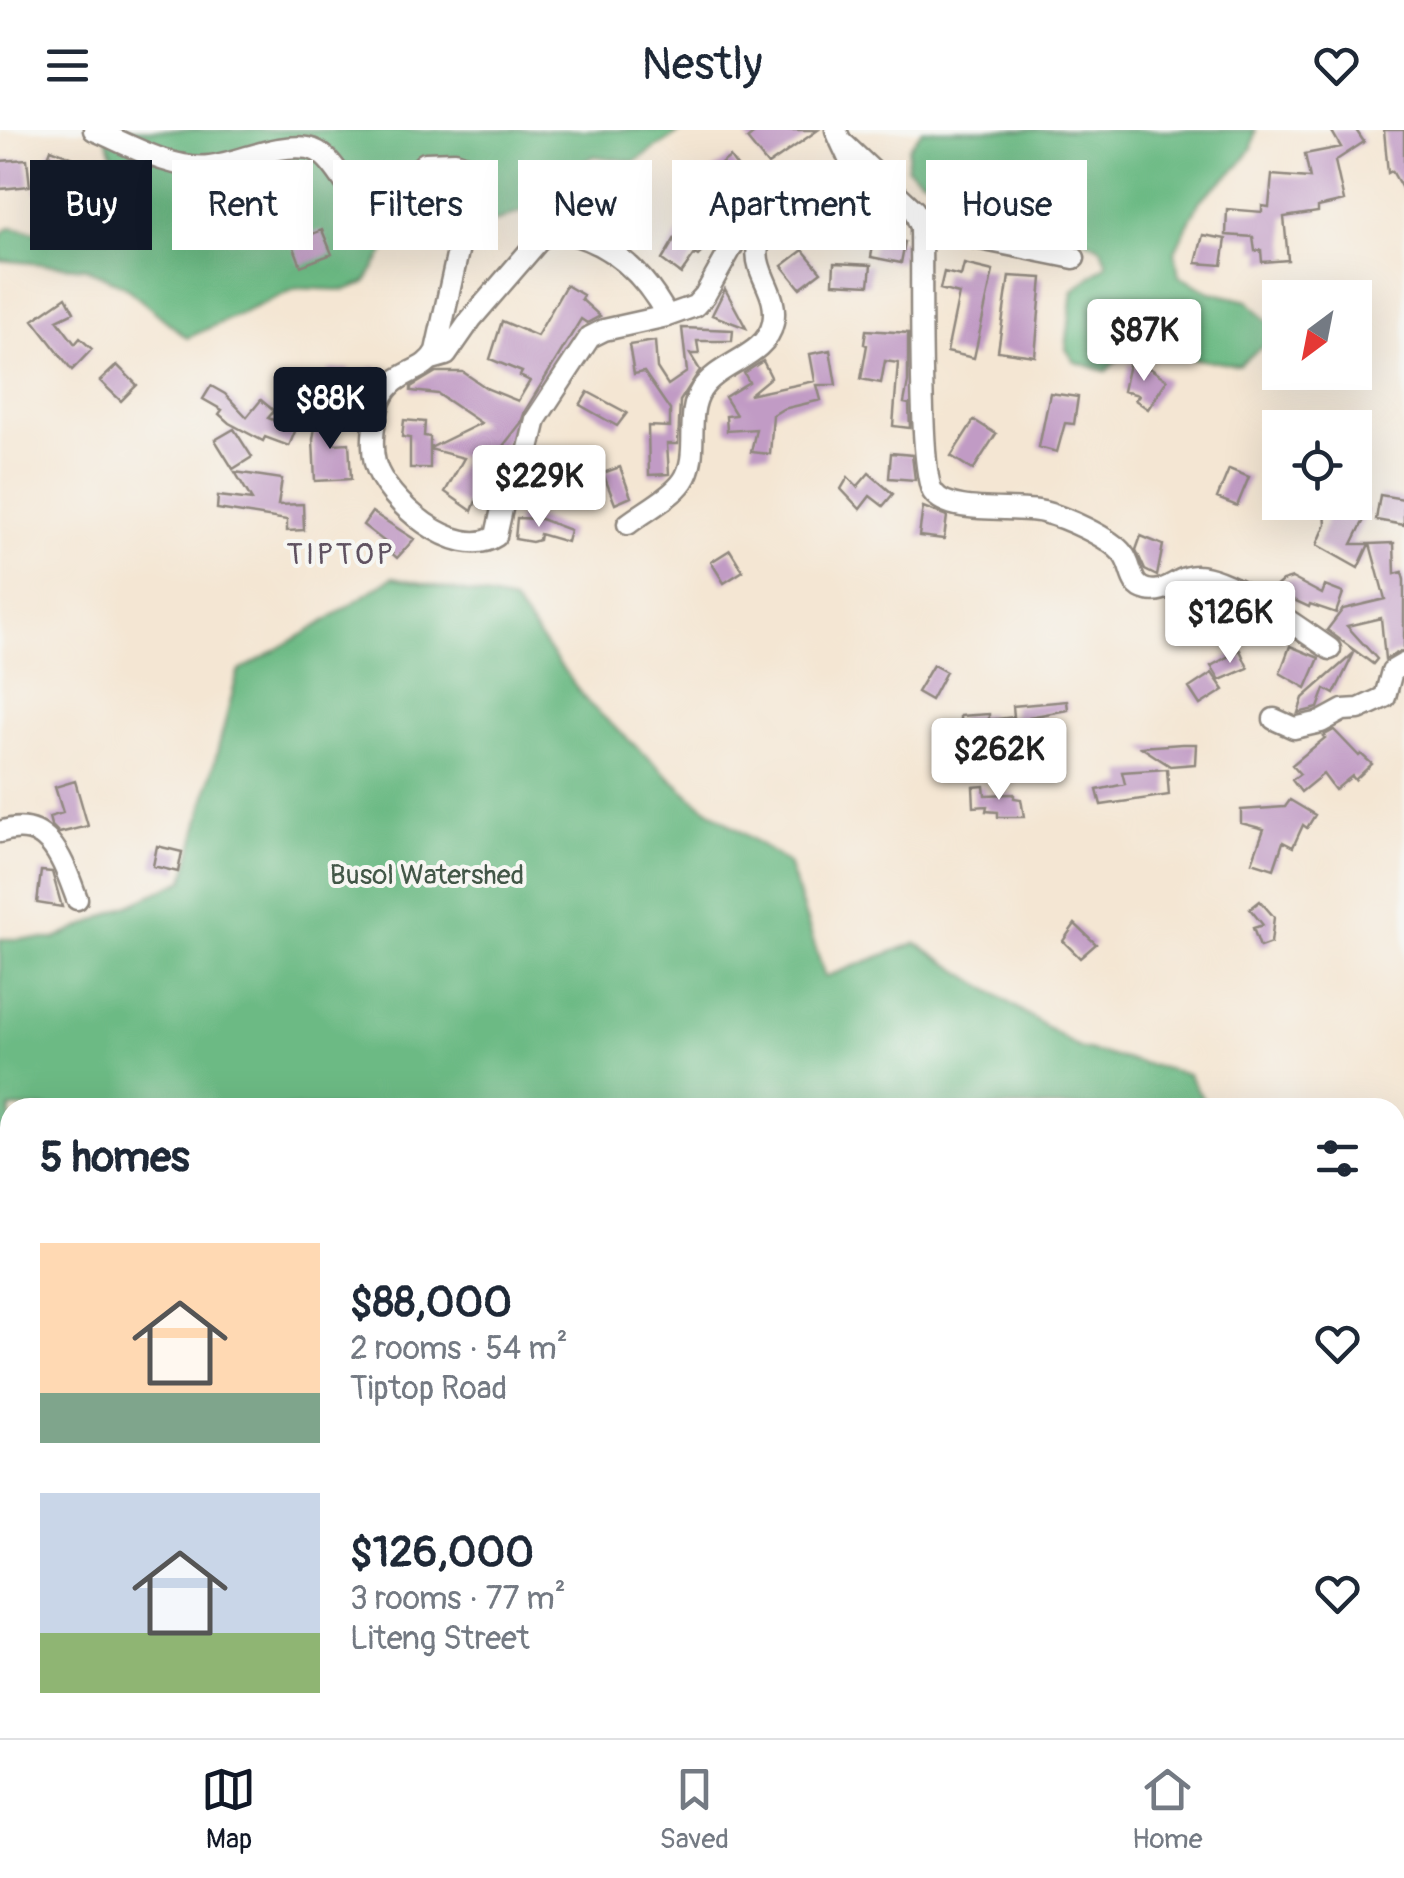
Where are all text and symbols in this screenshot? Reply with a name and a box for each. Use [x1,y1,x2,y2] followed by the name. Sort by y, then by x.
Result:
[642,37,762,93] text: Nestly
[40,38,95,93] icon: menu
[1309,38,1364,93] icon: heart
[30,160,152,250] chip: Buy
[172,160,313,250] chip: Rent
[333,160,498,250] chip: Filters
[518,160,652,250] chip: New
[672,160,906,250] chip: Apartment
[926,160,1087,250] chip: House
[1262,280,1372,390] north arrow
[1262,280,1372,520] map controls
[1085,299,1203,384] pin: $87K
[1109,311,1179,351] text: $87K
[271,367,389,452] pin: $88K
[296,379,364,419] text: $88K
[1262,410,1372,520] button: locate
[469,445,609,530] pin: $229K
[495,457,583,497] text: $229K
[287,536,395,573] district label: TIPTOP
[1160,581,1300,666] pin: $126K
[1187,593,1273,633] text: $126K
[929,718,1069,803] pin: $262K
[953,730,1045,770] text: $262K
[330,858,524,893] park label: Busol Watershed
[1310,1131,1365,1186] icon: filters
[40,1132,190,1184] text: 5 homes
[350,1277,512,1329] text: $88,000
[120,1283,240,1403] icon: home
[1310,1316,1365,1371] icon: heart
[350,1329,568,1369] text: 2 rooms · 54 m²
[350,1369,507,1409] text: Tiptop Road
[350,1527,534,1579] text: $126,000
[120,1533,240,1653] icon: home
[1310,1566,1365,1621] icon: heart
[350,1579,566,1619] text: 3 rooms · 77 m²
[350,1619,530,1659] text: Liteng Street
[201,1762,256,1857] tab: Map
[659,1762,729,1857] tab: Saved
[1132,1762,1202,1857] tab: Home

